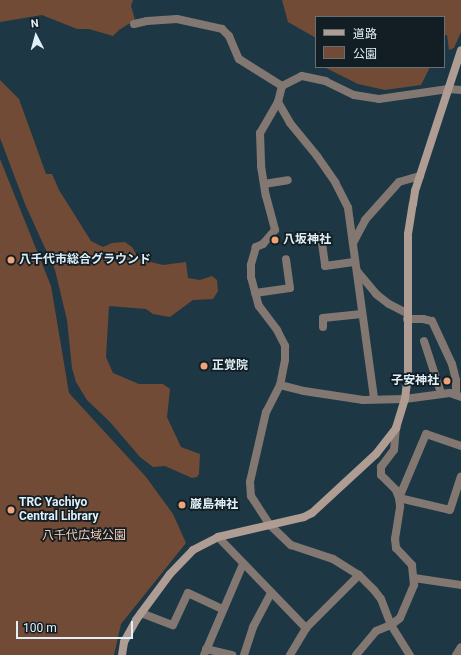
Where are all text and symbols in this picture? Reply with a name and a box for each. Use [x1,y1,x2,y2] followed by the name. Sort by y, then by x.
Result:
[16,16,56,56] north arrow
[315,16,445,68] legend
[30,17,39,30] text: N
[353,27,377,41] text: 道路
[353,47,377,61] text: 公園
[283,233,331,247] place label: 八坂神社
[270,235,280,245] marker: 八坂神社
[19,253,151,267] place label: 八千代市総合グラウンド
[6,255,16,265] marker: 八千代市総合グラウンド
[212,359,248,373] place label: 正覚院
[199,361,209,371] marker: 正覚院
[391,374,439,388] place label: 子安神社
[442,376,452,386] marker: 子安神社
[19,496,98,524] place label: TRC Yachiyo Central Library
[190,498,238,512] place label: 巌島神社
[177,500,187,510] marker: 巌島神社
[6,505,16,515] marker: TRC Yachiyo Central Library
[42,529,126,543] park label: 八千代広域公園
[18,613,135,639] scale bar
[23,621,57,635] text: 100 m

